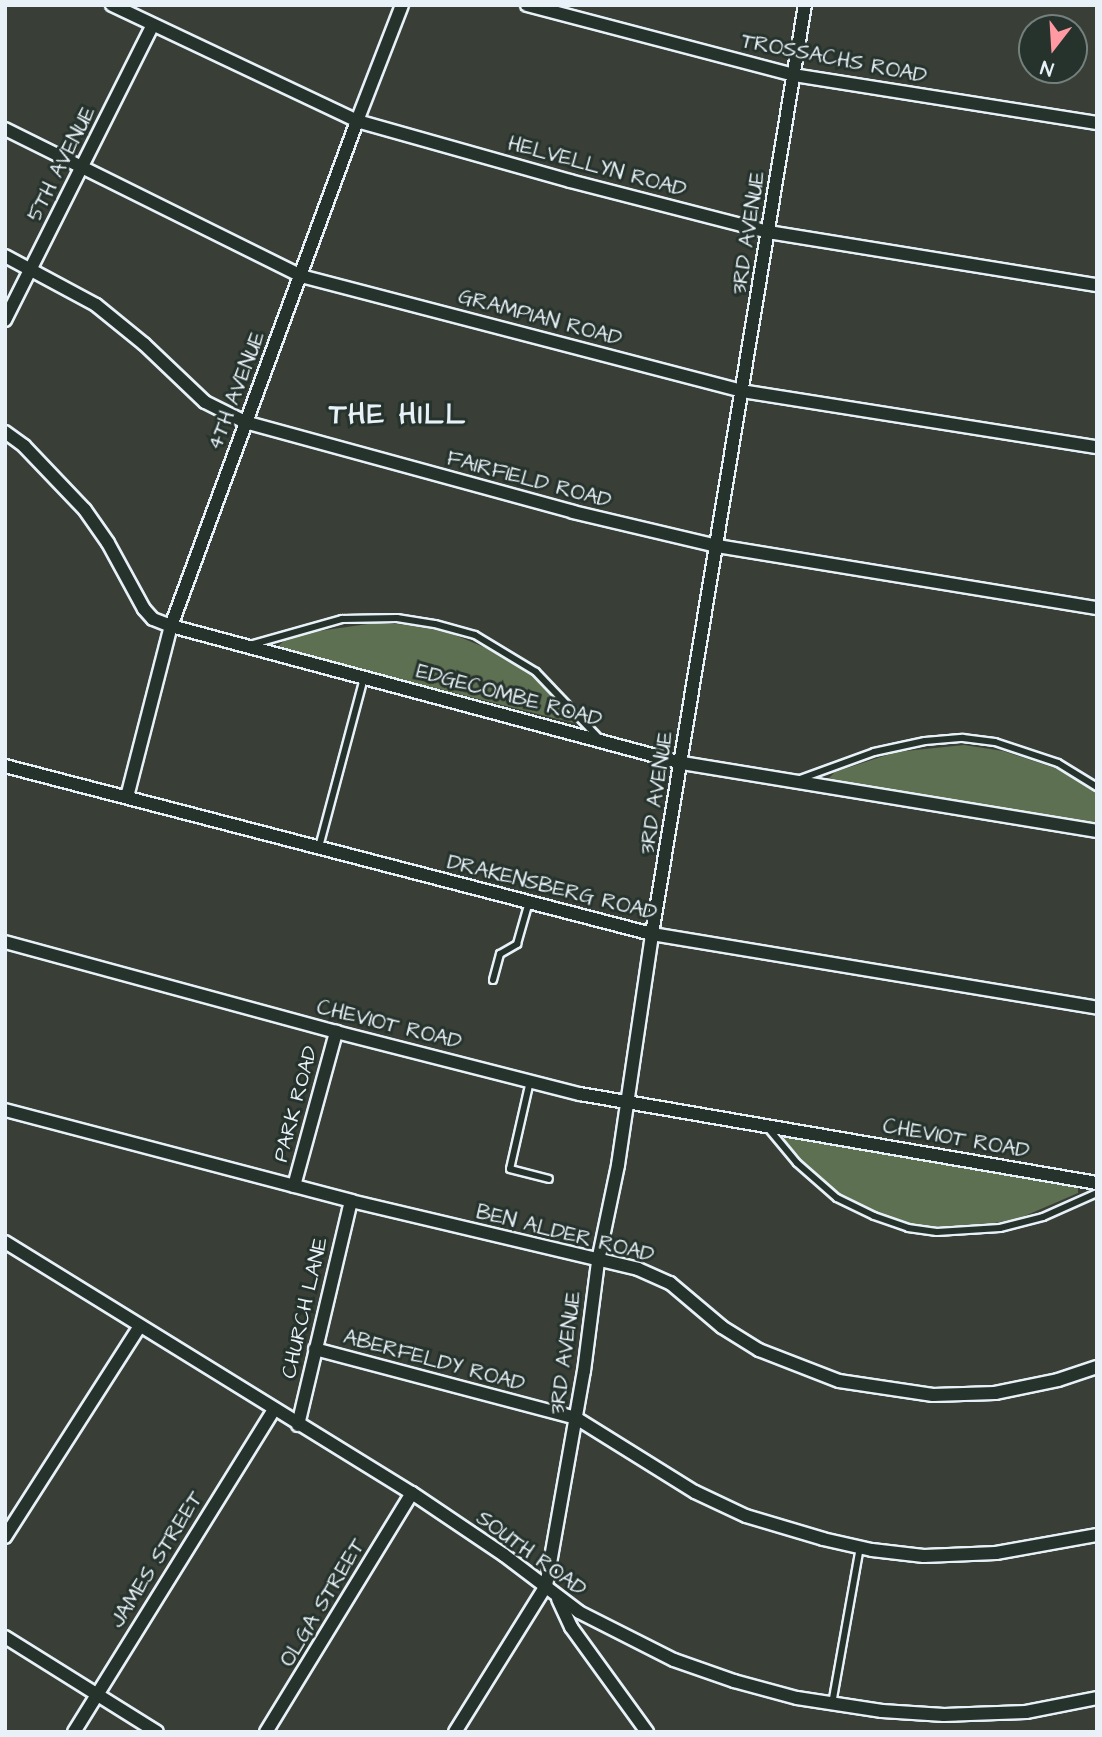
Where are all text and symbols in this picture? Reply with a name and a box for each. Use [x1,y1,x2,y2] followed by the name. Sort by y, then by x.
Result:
[1018,14,1088,84] north arrow
[739,29,929,89] street label: TROSSACHS ROAD
[1038,53,1057,82] text: N
[22,102,102,226] street label: 5TH AVENUE
[505,131,689,203] street label: HELVELLYN ROAD
[727,170,771,296] street label: 3RD AVENUE
[456,284,624,352] street label: GRAMPIAN ROAD
[203,328,271,454] street label: 4TH AVENUE
[330,398,466,432] district label: THE HILL
[444,446,614,514] street label: FAIRFIELD ROAD
[413,659,605,733] street label: EDGECOMBE ROAD
[635,730,679,856] street label: 3RD AVENUE
[445,850,659,926] street label: DRAKENSBERG ROAD
[314,995,464,1055] street label: CHEVIOT ROAD
[268,1043,324,1165] street label: PARK ROAD
[881,1114,1031,1164] street label: CHEVIOT ROAD
[473,1200,657,1268] street label: BEN ALDER ROAD
[277,1235,333,1381] street label: CHURCH LANE
[545,1290,587,1416] street label: 3RD AVENUE
[341,1325,527,1397] street label: ABERFELDY ROAD
[105,1487,209,1633] street label: JAMES STREET
[471,1506,591,1602] street label: SOUTH ROAD
[275,1535,371,1671] street label: OLGA STREET

